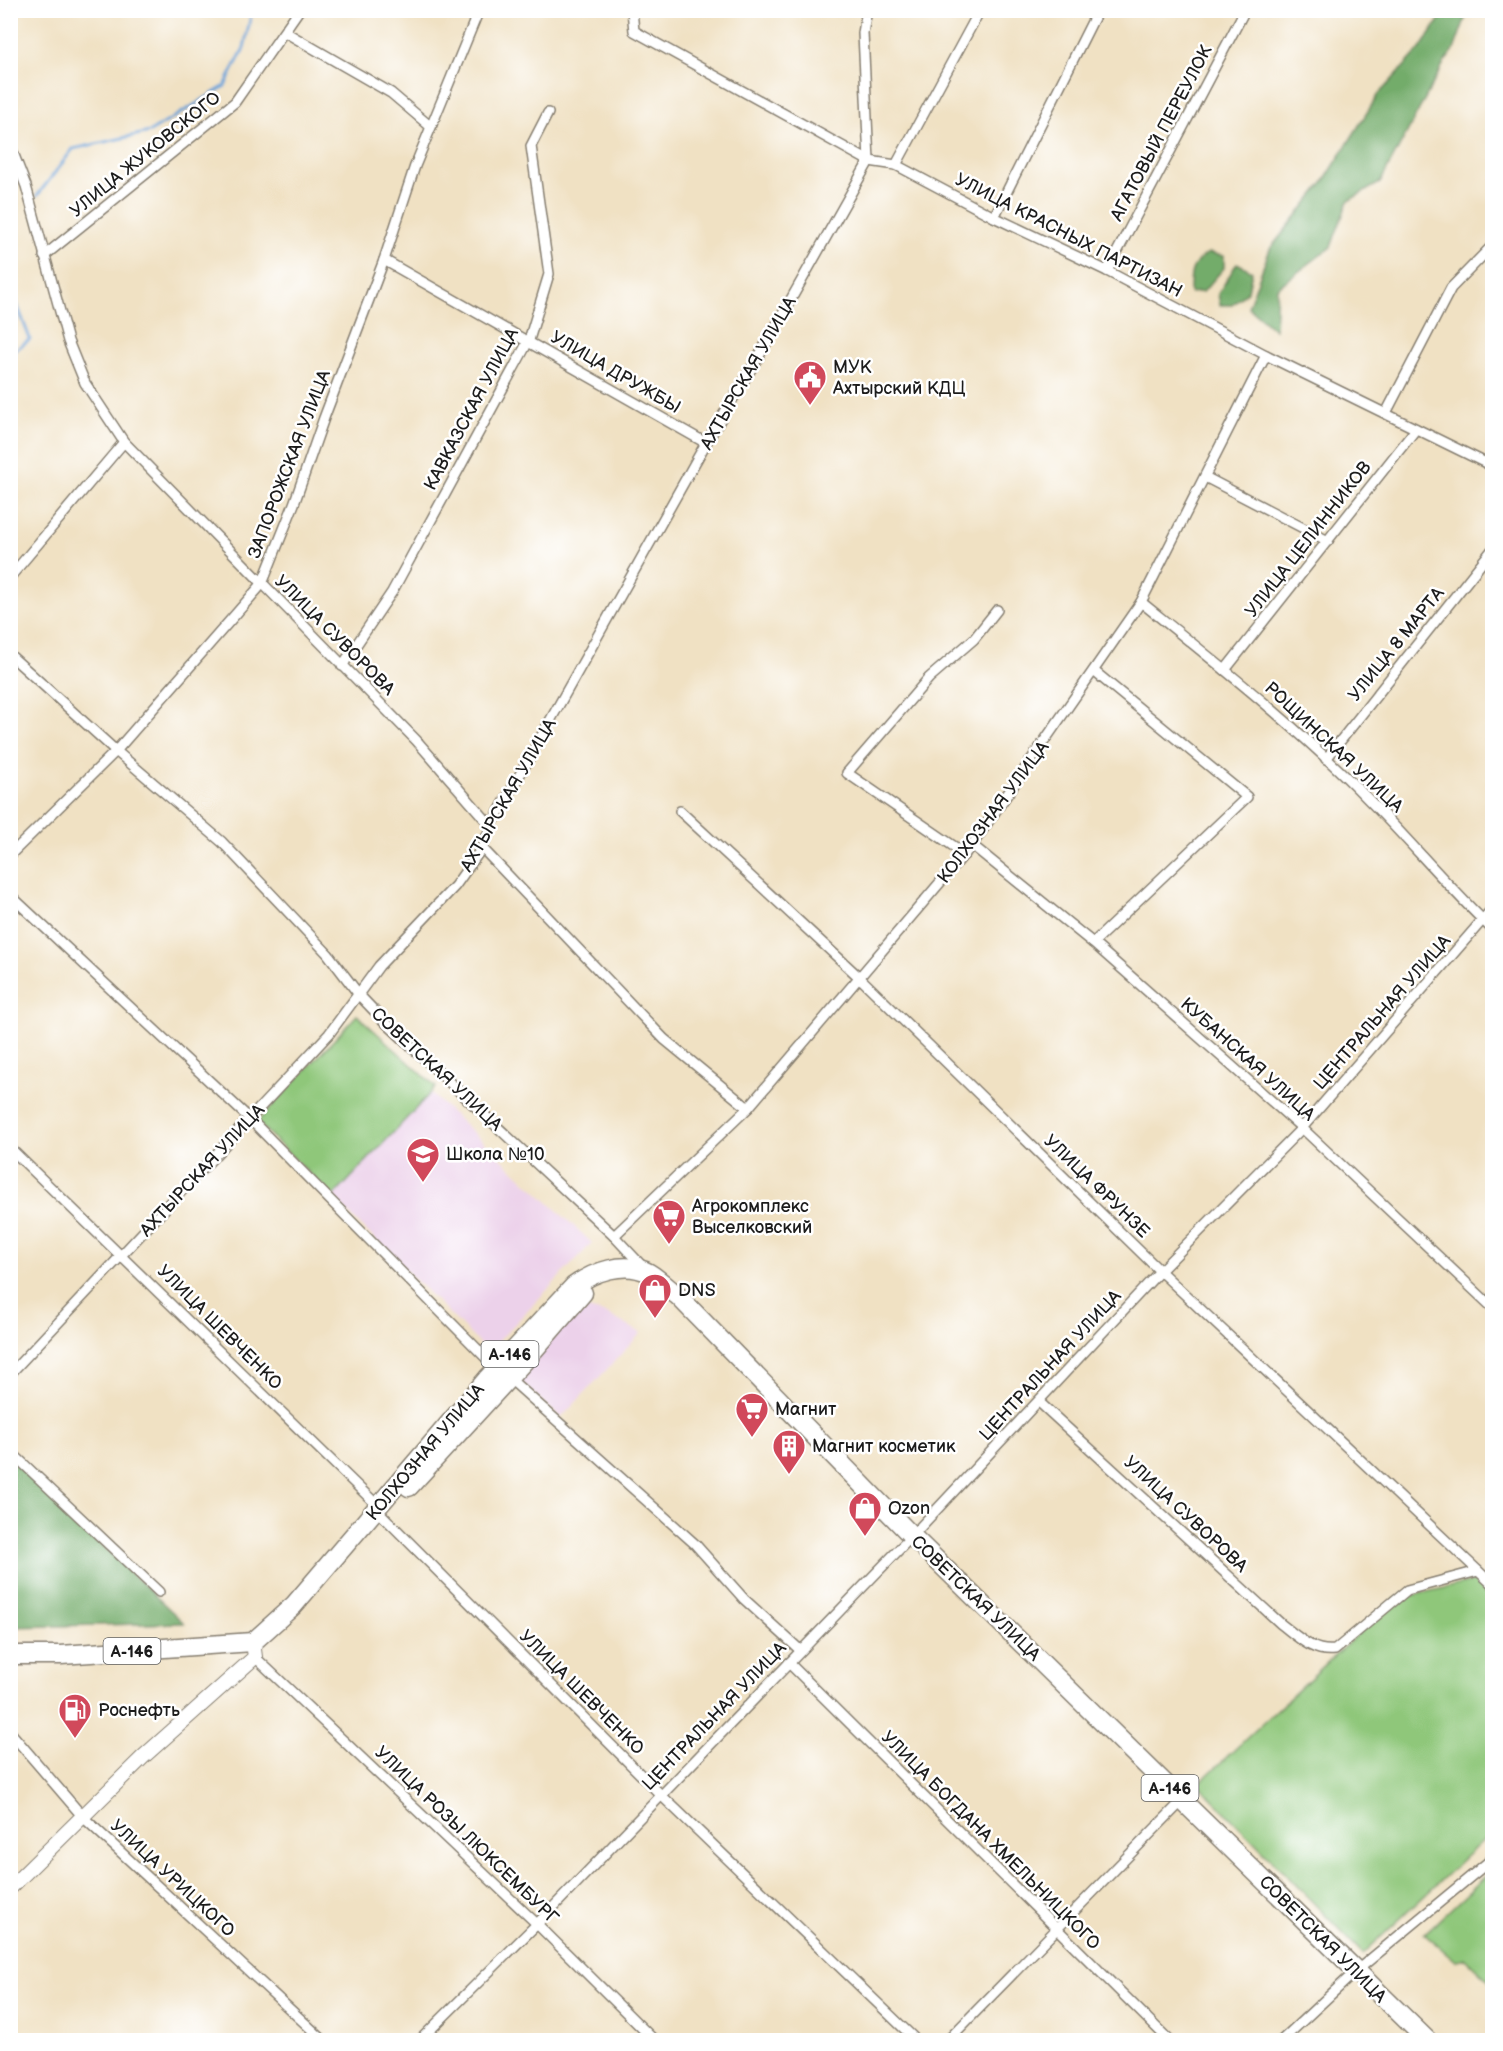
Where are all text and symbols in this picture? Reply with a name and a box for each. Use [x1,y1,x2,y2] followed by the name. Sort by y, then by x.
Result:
[1106,41,1217,226] street label: АГАТОВЫЙ ПЕРЕУЛОК
[66,87,225,222] street label: УЛИЦА ЖУКОВСКОГО
[952,169,1186,302] street label: УЛИЦА КРАСНЫХ ПАРТИЗАН
[696,293,801,454] street label: АХТЫРСКАЯ УЛИЦА
[420,325,523,494] street label: КАВКАЗСКАЯ УЛИЦА
[547,327,684,418] street label: УЛИЦА ДРУЖБЫ
[832,357,965,399] place label: МУК Ахтырский КДЦ
[792,359,828,406] public building icon: МУК Ахтырский КДЦ
[244,367,335,561] street label: ЗАПОРОЖСКАЯ УЛИЦА
[1241,457,1376,621] street label: УЛИЦА ЦЕЛИННИКОВ
[270,571,399,700] street label: УЛИЦА СУВОРОВА
[1344,583,1449,705] street label: УЛИЦА 8 МАРТА
[1260,678,1407,817] street label: РОЩИНСКАЯ УЛИЦА
[456,715,561,876] street label: АХТЫРСКАЯ УЛИЦА
[933,737,1054,887] street label: КОЛХОЗНАЯ УЛИЦА
[1310,931,1455,1094] street label: ЦЕНТРАЛЬНАЯ УЛИЦА
[1176,994,1319,1125] street label: КУБАНСКАЯ УЛИЦА
[367,1003,507,1135] street label: СОВЕТСКАЯ УЛИЦА
[135,1100,269,1242] street label: АХТЫРСКАЯ УЛИЦА
[1039,1131,1154,1242] street label: УЛИЦА ФРУНЗЕ
[405,1136,441,1183] school or university icon: Школа №10
[446,1144,545,1165] place label: Школа №10
[691,1196,812,1238] place label: Агрокомплекс Выселковский
[651,1198,687,1245] supermarket icon: Агрокомплекс Выселковский
[153,1261,286,1394] street label: УЛИЦА ШЕВЧЕНКО
[637,1272,673,1319] shop icon: DNS
[678,1280,716,1301] place label: DNS
[975,1286,1126,1445] street label: ЦЕНТРАЛЬНАЯ УЛИЦА
[482,1341,538,1367] road number: А-146
[362,1380,489,1525] street label: КОЛХОЗНАЯ УЛИЦА
[734,1391,770,1438] supermarket icon: Магнит
[775,1399,837,1420] place label: Магнит
[771,1428,807,1475] building icon: Магнит косметик
[812,1436,956,1457] place label: Магнит косметик
[1120,1452,1252,1577] street label: УЛИЦА СУВОРОВА
[847,1490,883,1537] shop icon: Ozon
[888,1498,930,1519] place label: Ozon
[907,1531,1045,1665] street label: СОВЕТСКАЯ УЛИЦА
[515,1626,648,1759] street label: УЛИЦА ШЕВЧЕНКО
[104,1638,160,1664] road number: А-146
[638,1638,791,1795] street label: ЦЕНТРАЛЬНАЯ УЛИЦА
[57,1692,93,1739] fuel station icon: Роснефть
[98,1700,180,1721] place label: Роснефть
[877,1727,1104,1954] street label: УЛИЦА БОГДАНА ХМЕЛЬНИЦКОГО
[371,1742,563,1929] street label: УЛИЦА РОЗЫ ЛЮКСЕМБУРГ
[1142,1775,1198,1801] road number: А-146
[106,1815,239,1941] street label: УЛИЦА УРИЦКОГО
[1255,1871,1391,2007] street label: СОВЕТСКАЯ УЛИЦА

